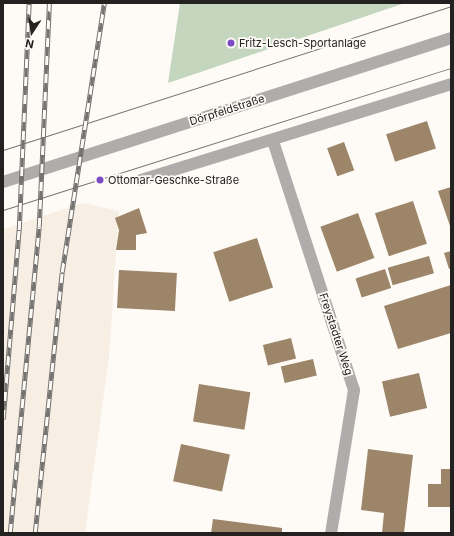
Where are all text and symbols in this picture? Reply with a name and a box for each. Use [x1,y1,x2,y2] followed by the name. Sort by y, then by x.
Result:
[12,12,52,52] north arrow
[24,36,35,51] text: N
[239,36,366,50] place label: Fritz-Lesch-Sportanlage
[226,38,236,48] marker: Fritz-Lesch-Sportanlage
[188,92,266,128] street label: Dörpfeldstraße
[108,173,239,187] place label: Ottomar-Geschke-Straße
[95,175,105,185] marker: Ottomar-Geschke-Straße
[316,291,356,377] street label: Freystadter Weg

